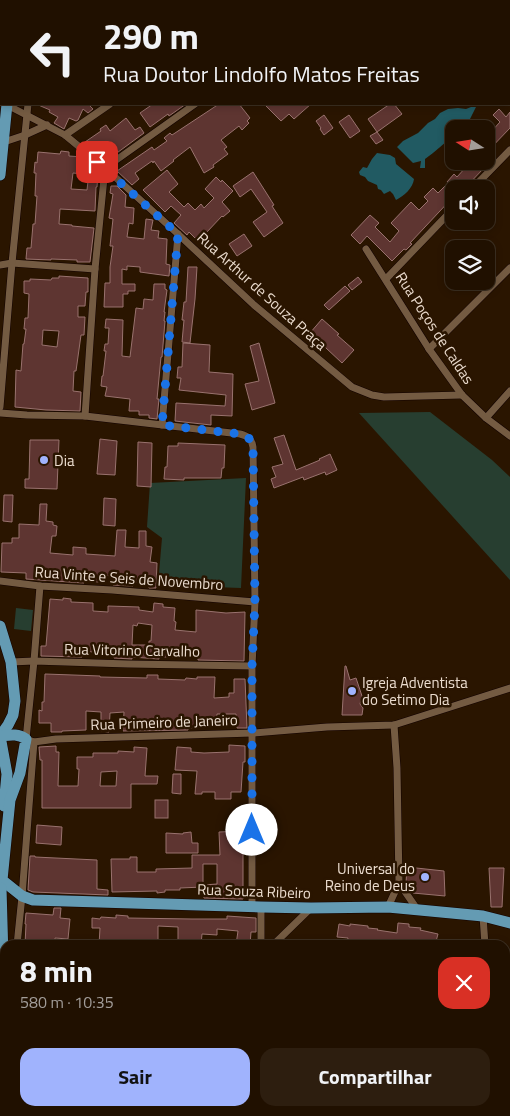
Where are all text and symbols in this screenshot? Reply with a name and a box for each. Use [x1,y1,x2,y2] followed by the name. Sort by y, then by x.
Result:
[103,9,199,63] text: 290 m
[20,20,85,85] icon: left
[103,57,420,91] text: Rua Doutor Lindolfo Matos Freitas
[445,120,495,170] north arrow
[445,120,495,290] map controls
[76,141,118,183] pin
[83,148,111,176] icon: arrive
[445,180,495,230] button: sound
[192,226,332,356] street label: Rua Arthur de Souza Praça
[445,240,495,290] button: layers
[390,267,480,389] street label: Rua Poços de Caldas
[54,449,75,472] place label: Dia
[38,454,50,466] marker: Dia
[34,560,224,596] street label: Rua Vinte e Seis de Novembro
[64,637,200,663] street label: Rua Vitorino Carvalho
[362,671,468,711] place label: Igreja Adventista do Setimo Dia
[346,685,358,697] marker: Igreja Adventista do Setimo Dia
[90,708,238,736] street label: Rua Primeiro de Janeiro
[225,803,277,855] position arrow
[325,857,415,897] place label: Universal do Reino de Deus
[419,871,431,883] marker: Universal do Reino de Deus
[197,878,311,904] street label: Rua Souza Ribeiro
[20,948,93,994] text: 8 min
[438,957,490,1009] button: close
[20,990,114,1014] text: 580 m · 10:35
[20,1048,250,1106] button: Sair
[260,1048,490,1106] button: Compartilhar

